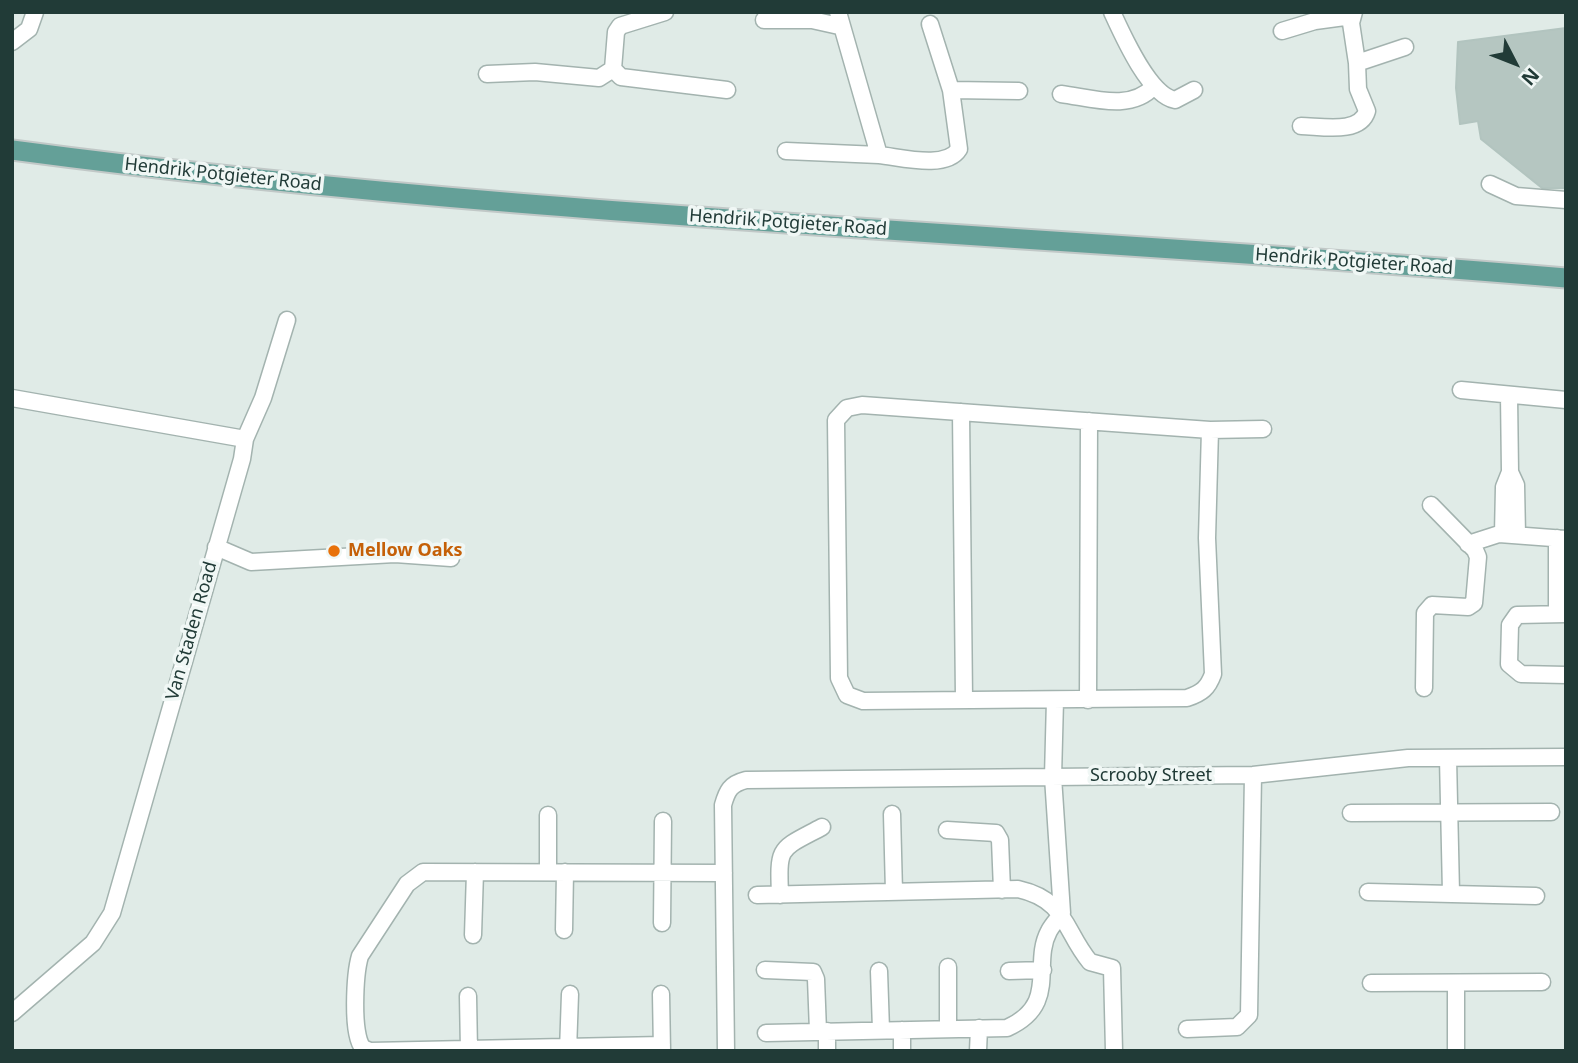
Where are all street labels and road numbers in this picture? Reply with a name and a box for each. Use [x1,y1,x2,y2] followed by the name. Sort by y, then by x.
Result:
[123,154,323,196] street label: Hendrik Potgieter Road
[688,205,888,241] street label: Hendrik Potgieter Road
[1254,244,1454,280] street label: Hendrik Potgieter Road
[162,559,222,703] street label: Van Staden Road
[1090,765,1212,787] street label: Scrooby Street

